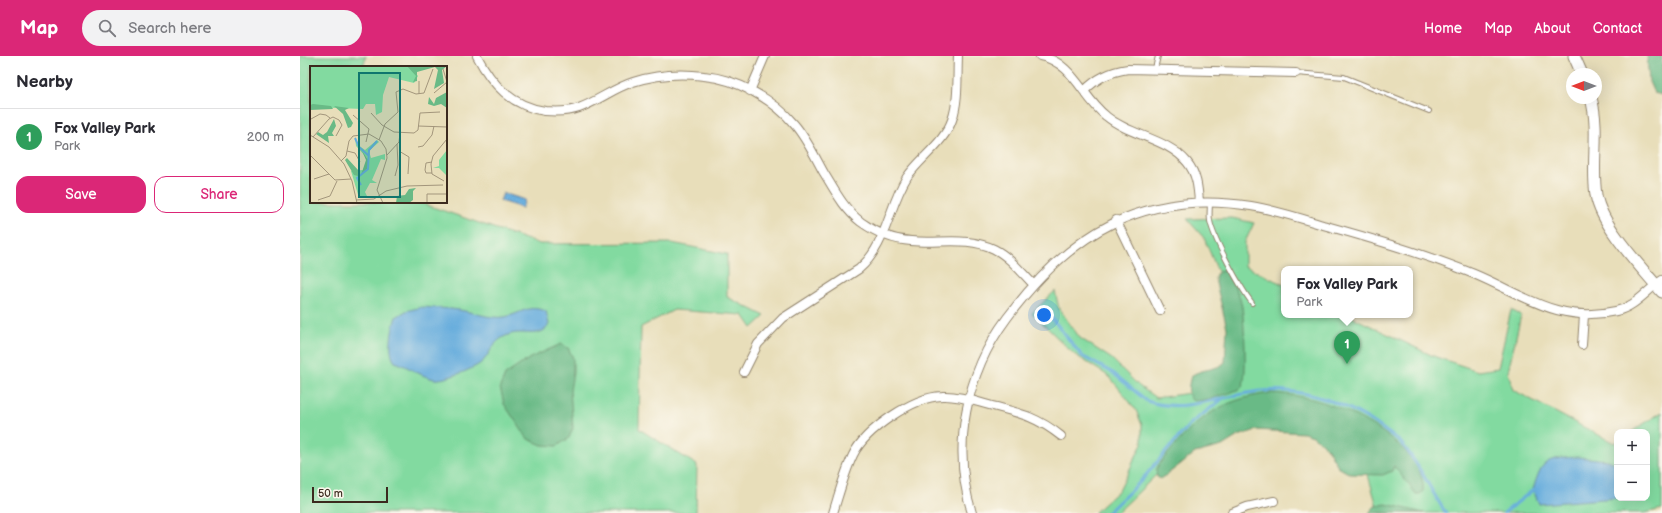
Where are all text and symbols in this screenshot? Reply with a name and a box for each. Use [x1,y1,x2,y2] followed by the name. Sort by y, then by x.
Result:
[82,10,362,46] search box
[20,17,58,40] text: Map
[96,17,118,39] icon: search
[128,19,211,38] text: Search here
[1424,20,1462,37] text: Home
[1484,20,1512,37] text: Map
[1534,20,1571,37] text: About
[1593,20,1642,37] text: Contact
[310,66,447,203] inset map
[1566,68,1602,104] north arrow
[16,72,73,92] text: Nearby
[54,119,155,138] text: Fox Valley Park
[26,129,32,145] text: 1
[247,129,284,145] text: 200 m
[54,138,80,154] text: Park
[16,176,146,213] button: Save
[154,176,284,213] button: Share
[1281,266,1413,318] popup
[1296,275,1398,294] text: Fox Valley Park
[1296,294,1322,310] text: Park
[1034,305,1054,325] your location
[1334,331,1360,364] pin: 1
[1614,429,1650,501] map controls
[1614,429,1650,465] button: +
[1614,465,1650,501] button: −
[312,485,388,504] scale bar
[318,487,343,500] text: 50 m

